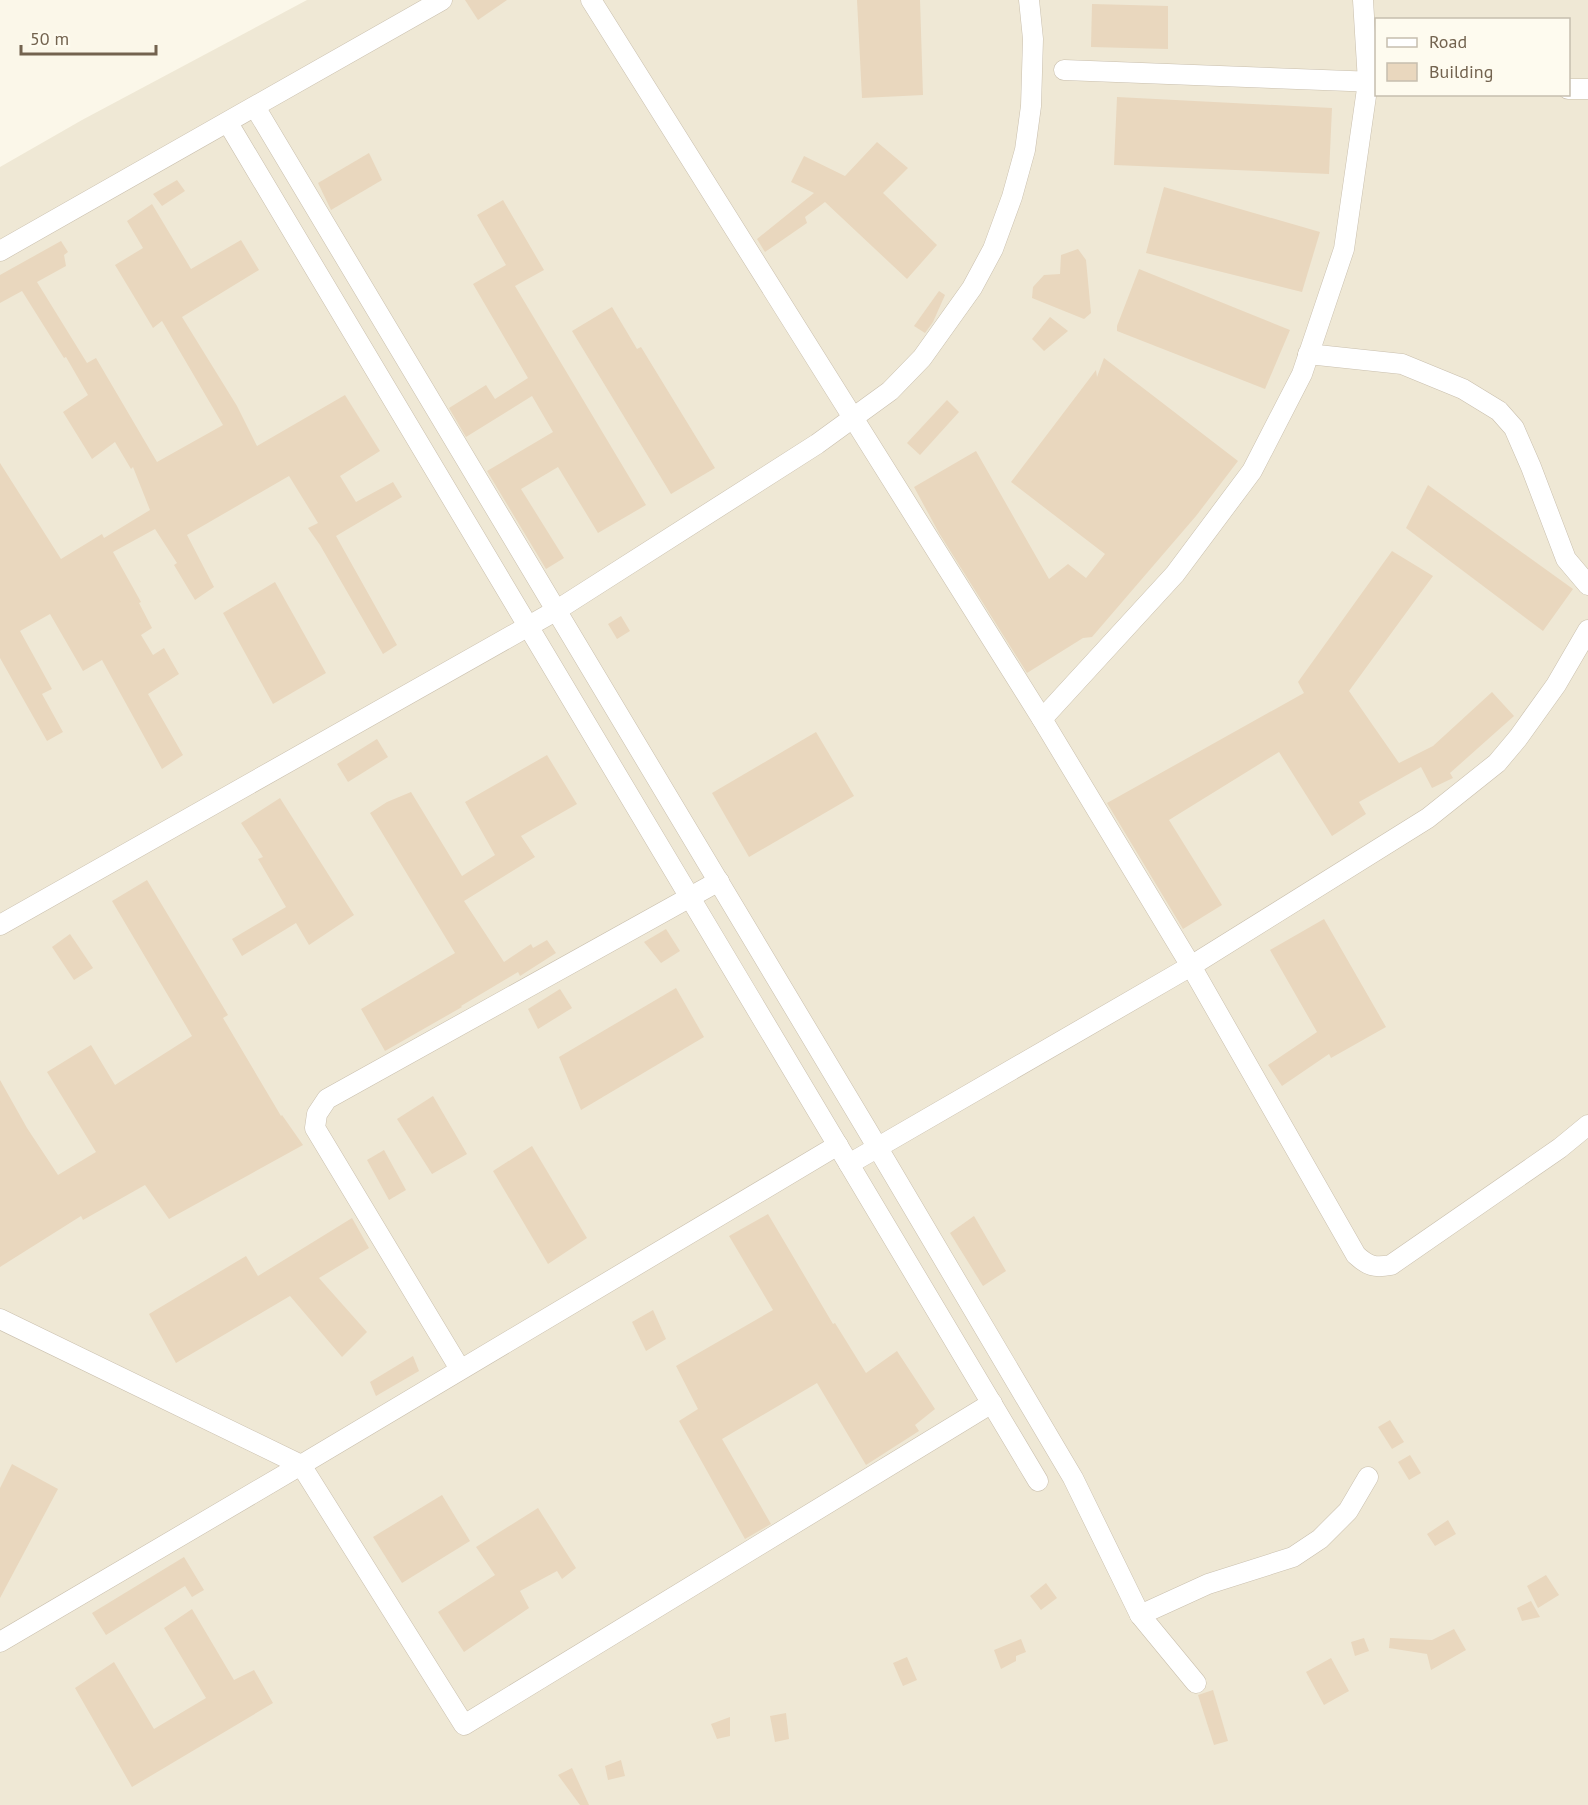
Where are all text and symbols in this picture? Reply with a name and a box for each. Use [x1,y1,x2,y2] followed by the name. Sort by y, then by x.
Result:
[21,18,156,56] scale bar
[1375,18,1570,96] legend
[30,27,69,50] text: 50 m
[1429,30,1467,53] text: Road
[1429,60,1493,83] text: Building

